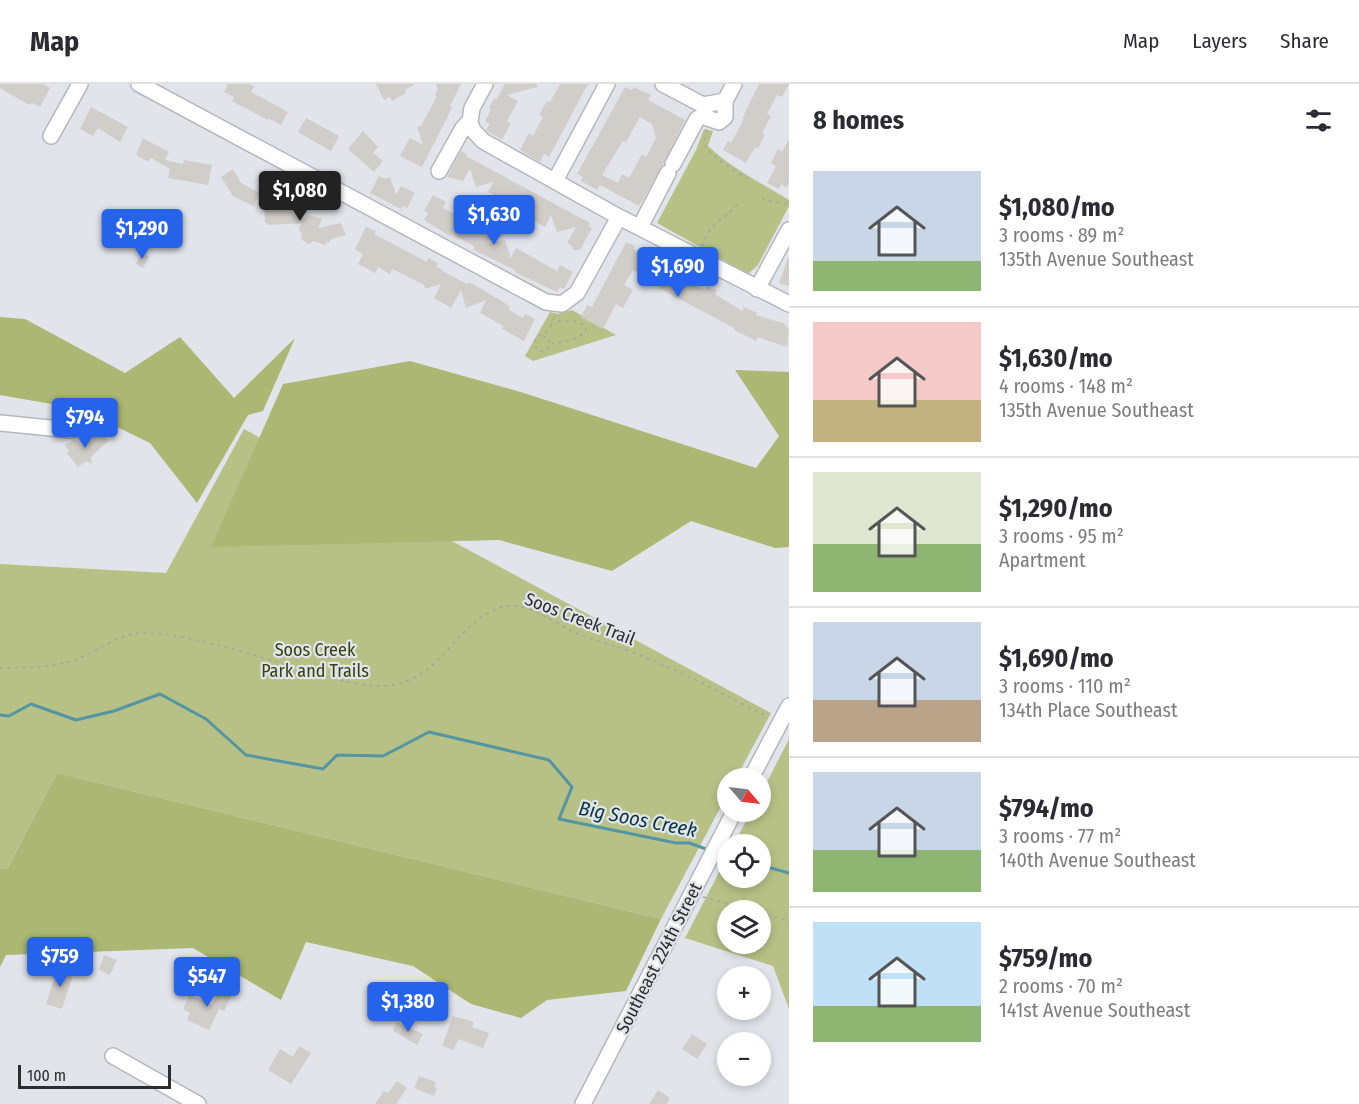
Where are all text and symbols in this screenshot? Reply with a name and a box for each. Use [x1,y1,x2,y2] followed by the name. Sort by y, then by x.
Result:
[30,25,79,58] text: Map
[1123,28,1159,54] text: Map
[1192,28,1247,54] text: Layers
[1280,28,1329,54] text: Share
[1302,104,1335,137] icon: filters
[813,105,904,136] text: 8 homes
[251,171,349,222] pin: $1,080
[273,178,327,202] text: $1,080
[999,192,1115,223] text: $1,080/mo
[445,195,543,246] pin: $1,630
[861,195,933,267] icon: home
[468,202,520,226] text: $1,630
[93,209,191,260] pin: $1,290
[116,216,168,240] text: $1,290
[999,223,1124,247] text: 3 rooms · 89 m²
[629,247,727,298] pin: $1,690
[999,247,1194,271] text: 135th Avenue Southeast
[651,254,705,278] text: $1,690
[999,343,1113,374] text: $1,630/mo
[861,346,933,418] icon: home
[999,374,1133,398] text: 4 rooms · 148 m²
[49,398,121,449] pin: $794
[999,398,1194,422] text: 135th Avenue Southeast
[66,405,104,429] text: $794
[999,493,1113,524] text: $1,290/mo
[861,496,933,568] icon: home
[999,524,1124,548] text: 3 rooms · 95 m²
[999,548,1086,572] text: Apartment
[522,588,639,650] street label: Soos Creek Trail
[261,639,369,682] park label: Soos Creek Park and Trails
[999,643,1114,674] text: $1,690/mo
[861,646,933,718] icon: home
[999,674,1131,698] text: 3 rooms · 110 m²
[999,698,1178,722] text: 134th Place Southeast
[717,768,771,822] north arrow
[717,768,771,1086] map controls
[999,793,1094,824] text: $794/mo
[577,796,699,842] water label: Big Soos Creek
[861,796,933,868] icon: home
[999,824,1121,848] text: 3 rooms · 77 m²
[717,834,771,888] button: locate
[999,848,1196,872] text: 140th Avenue Southeast
[611,879,707,1037] street label: Southeast 224th Street
[717,900,771,954] button: layers
[24,937,96,988] pin: $759
[999,943,1092,974] text: $759/mo
[41,944,79,968] text: $759
[861,946,933,1018] icon: home
[171,957,243,1008] pin: $547
[188,964,226,988] text: $547
[717,966,771,1020] button: +
[999,974,1123,998] text: 2 rooms · 70 m²
[359,982,457,1033] pin: $1,380
[381,989,435,1013] text: $1,380
[999,998,1190,1022] text: 141st Avenue Southeast
[717,1032,771,1086] button: −
[18,1062,171,1090] scale bar
[27,1066,66,1085] text: 100 m

